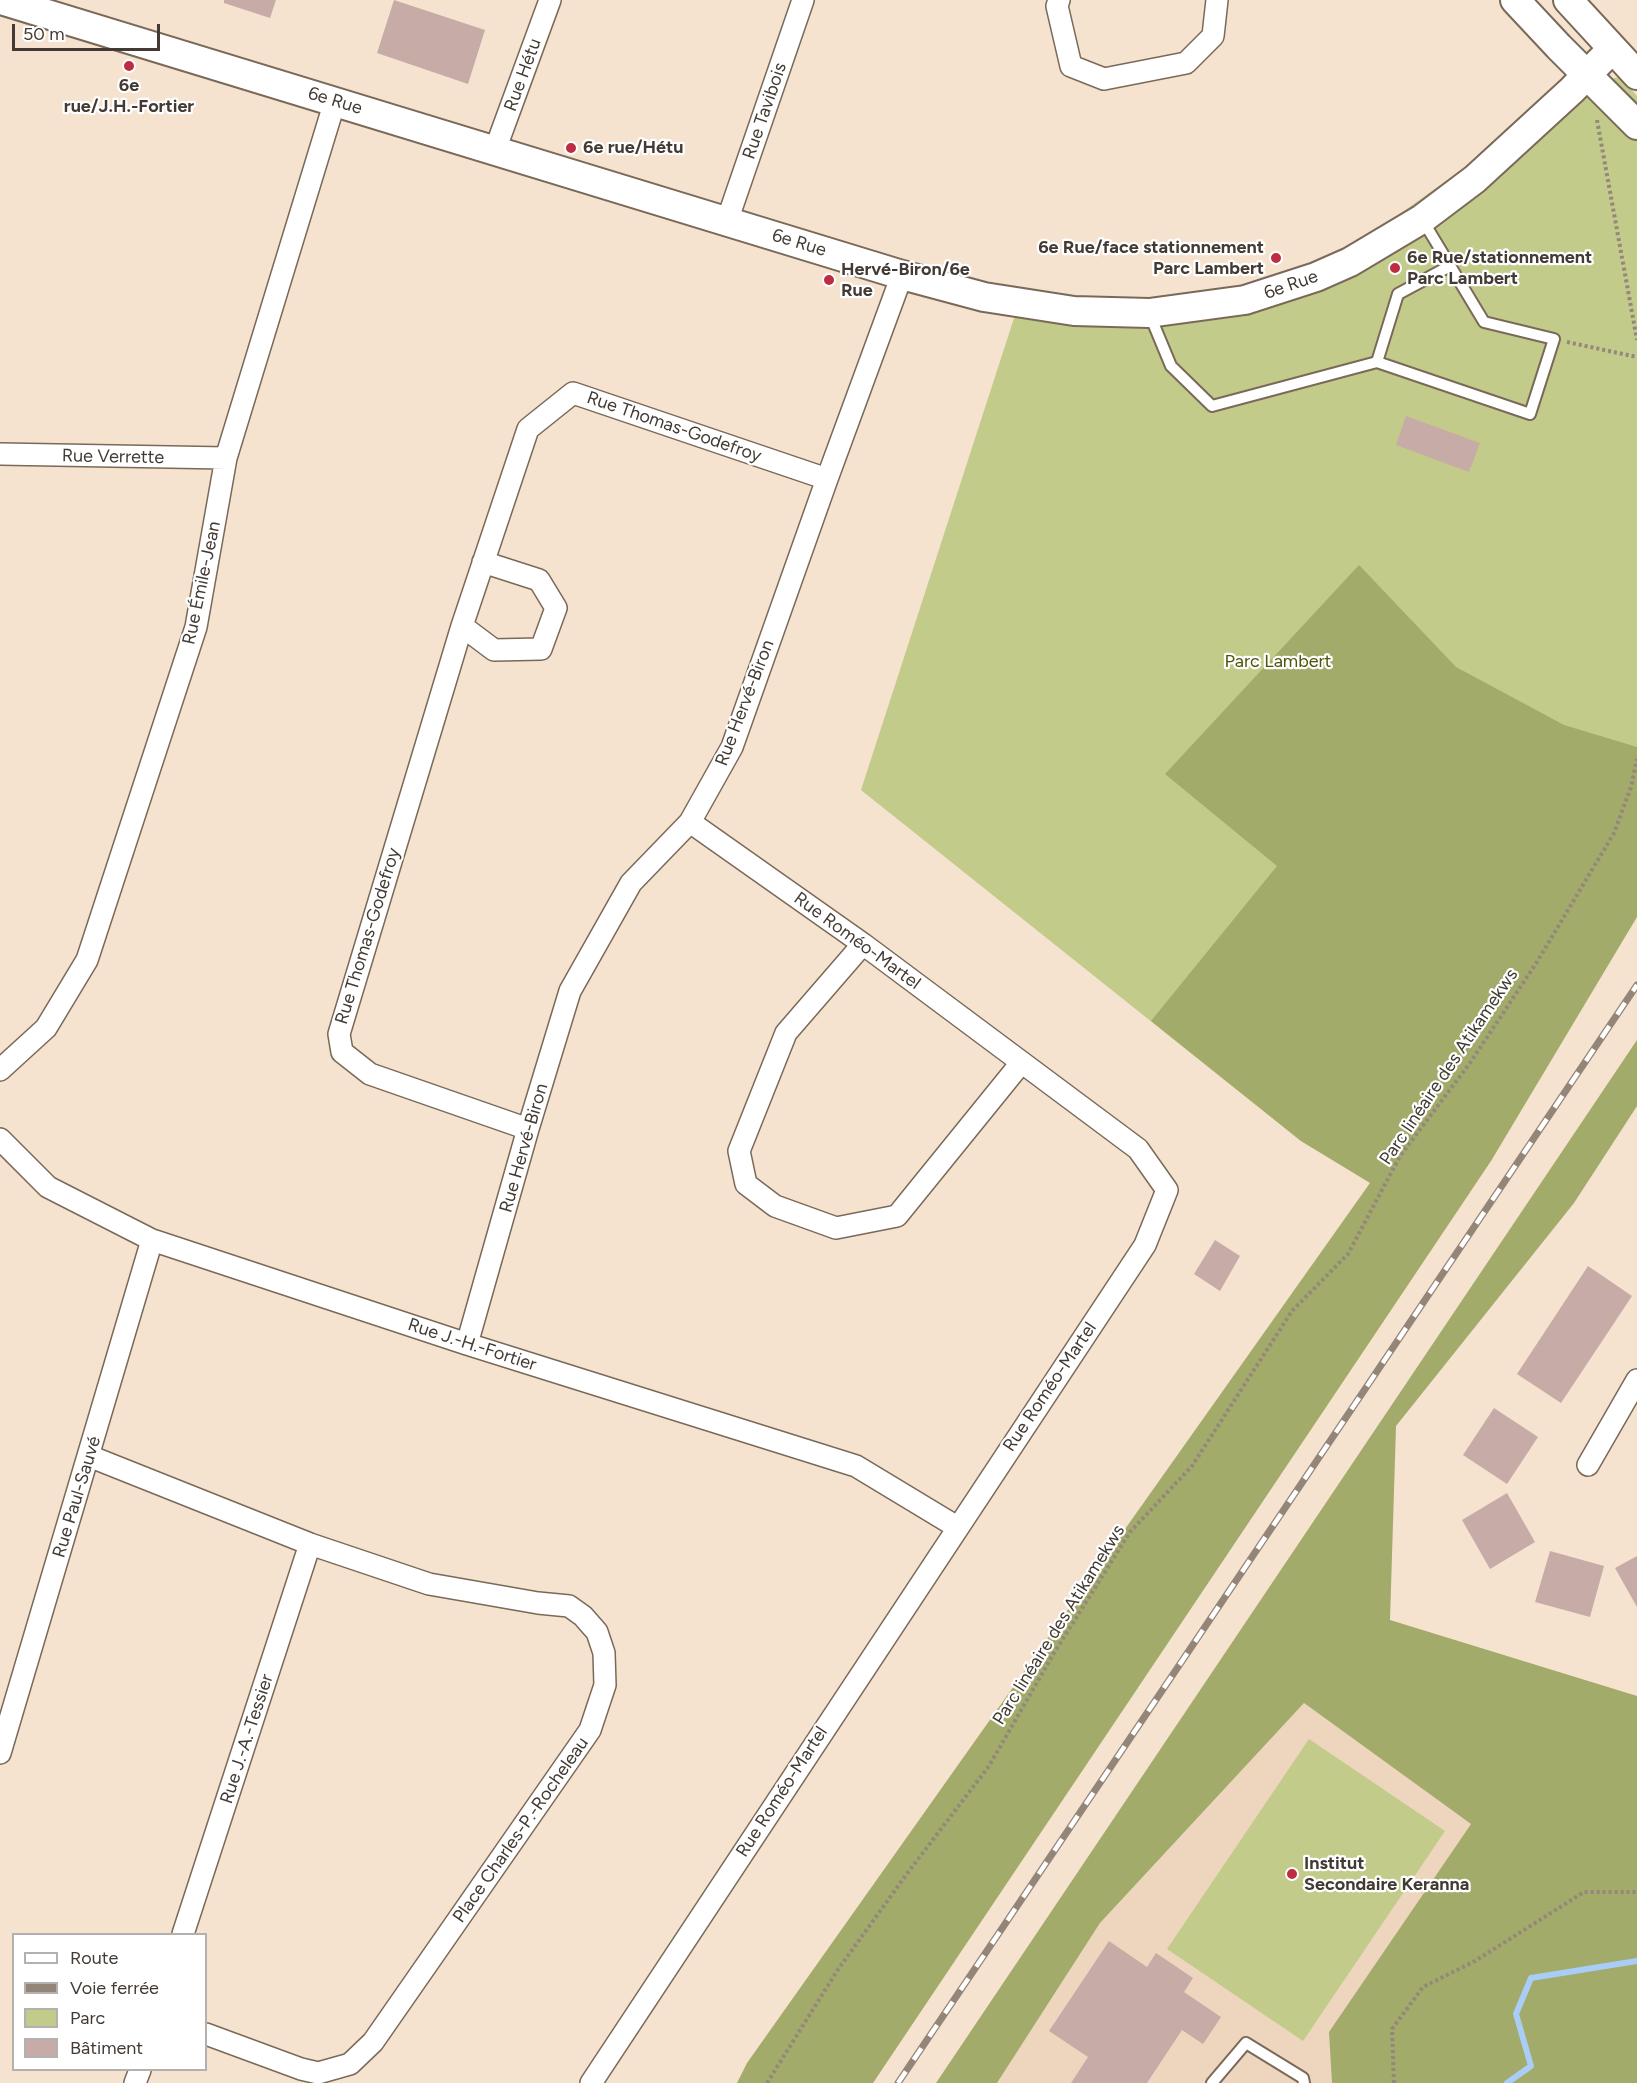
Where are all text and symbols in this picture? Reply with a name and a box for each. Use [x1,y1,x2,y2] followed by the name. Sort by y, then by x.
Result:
[15,12,164,50] scale bar
[23,23,65,45] text: 50 m
[500,36,546,114] street label: Rue Hétu
[122,59,136,73] marker: 6e rue/J.H.-Fortier
[738,60,792,162] street label: Rue Tavibois
[64,75,194,118] place label: 6e rue/J.H.-Fortier
[305,83,365,119] street label: 6e Rue
[583,137,683,159] place label: 6e rue/Hétu
[564,141,578,155] marker: 6e rue/Hétu
[769,225,829,261] street label: 6e Rue
[1038,237,1264,280] place label: 6e Rue/face stationnement Parc Lambert
[1407,247,1592,290] place label: 6e Rue/stationnement Parc Lambert
[1269,251,1283,265] marker: 6e Rue/face stationnement Parc Lambert
[841,259,970,302] place label: Hervé-Biron/6e Rue
[1388,261,1402,275] marker: 6e Rue/stationnement Parc Lambert
[1261,266,1321,304] street label: 6e Rue
[822,273,836,287] marker: Hervé-Biron/6e Rue
[584,387,764,467] street label: Rue Thomas-Godefroy
[62,445,164,469] street label: Rue Verrette
[178,519,226,647] street label: Rue Émile-Jean
[711,637,779,769] street label: Rue Hervé-Biron
[1225,651,1331,673] park label: Parc Lambert
[331,845,405,1027] street label: Rue Thomas-Godefroy
[789,888,925,994] street label: Rue Roméo-Martel
[1375,965,1523,1169] street label: Parc linéaire des Atikamekws
[495,1081,553,1215] street label: Rue Hervé-Biron
[405,1314,539,1376] street label: Rue J.-H.-Fortier
[999,1318,1101,1456] street label: Rue Roméo-Martel
[48,1434,106,1560] street label: Rue Paul-Sauvé
[988,1521,1130,1729] street label: Parc linéaire des Atikamekws
[216,1671,278,1807] street label: Rue J.-A.-Tessier
[732,1723,832,1861] street label: Rue Roméo-Martel
[449,1733,593,1927] street label: Place Charles-P.-Rocheleau
[1304,1853,1469,1896] place label: Institut Secondaire Keranna
[1285,1867,1299,1881] marker: Institut Secondaire Keranna
[12,1933,207,2071] legend
[70,1947,118,1969] text: Route
[70,1977,159,1999] text: Voie ferrée
[70,2007,105,2029] text: Parc
[70,2037,143,2059] text: Bâtiment

